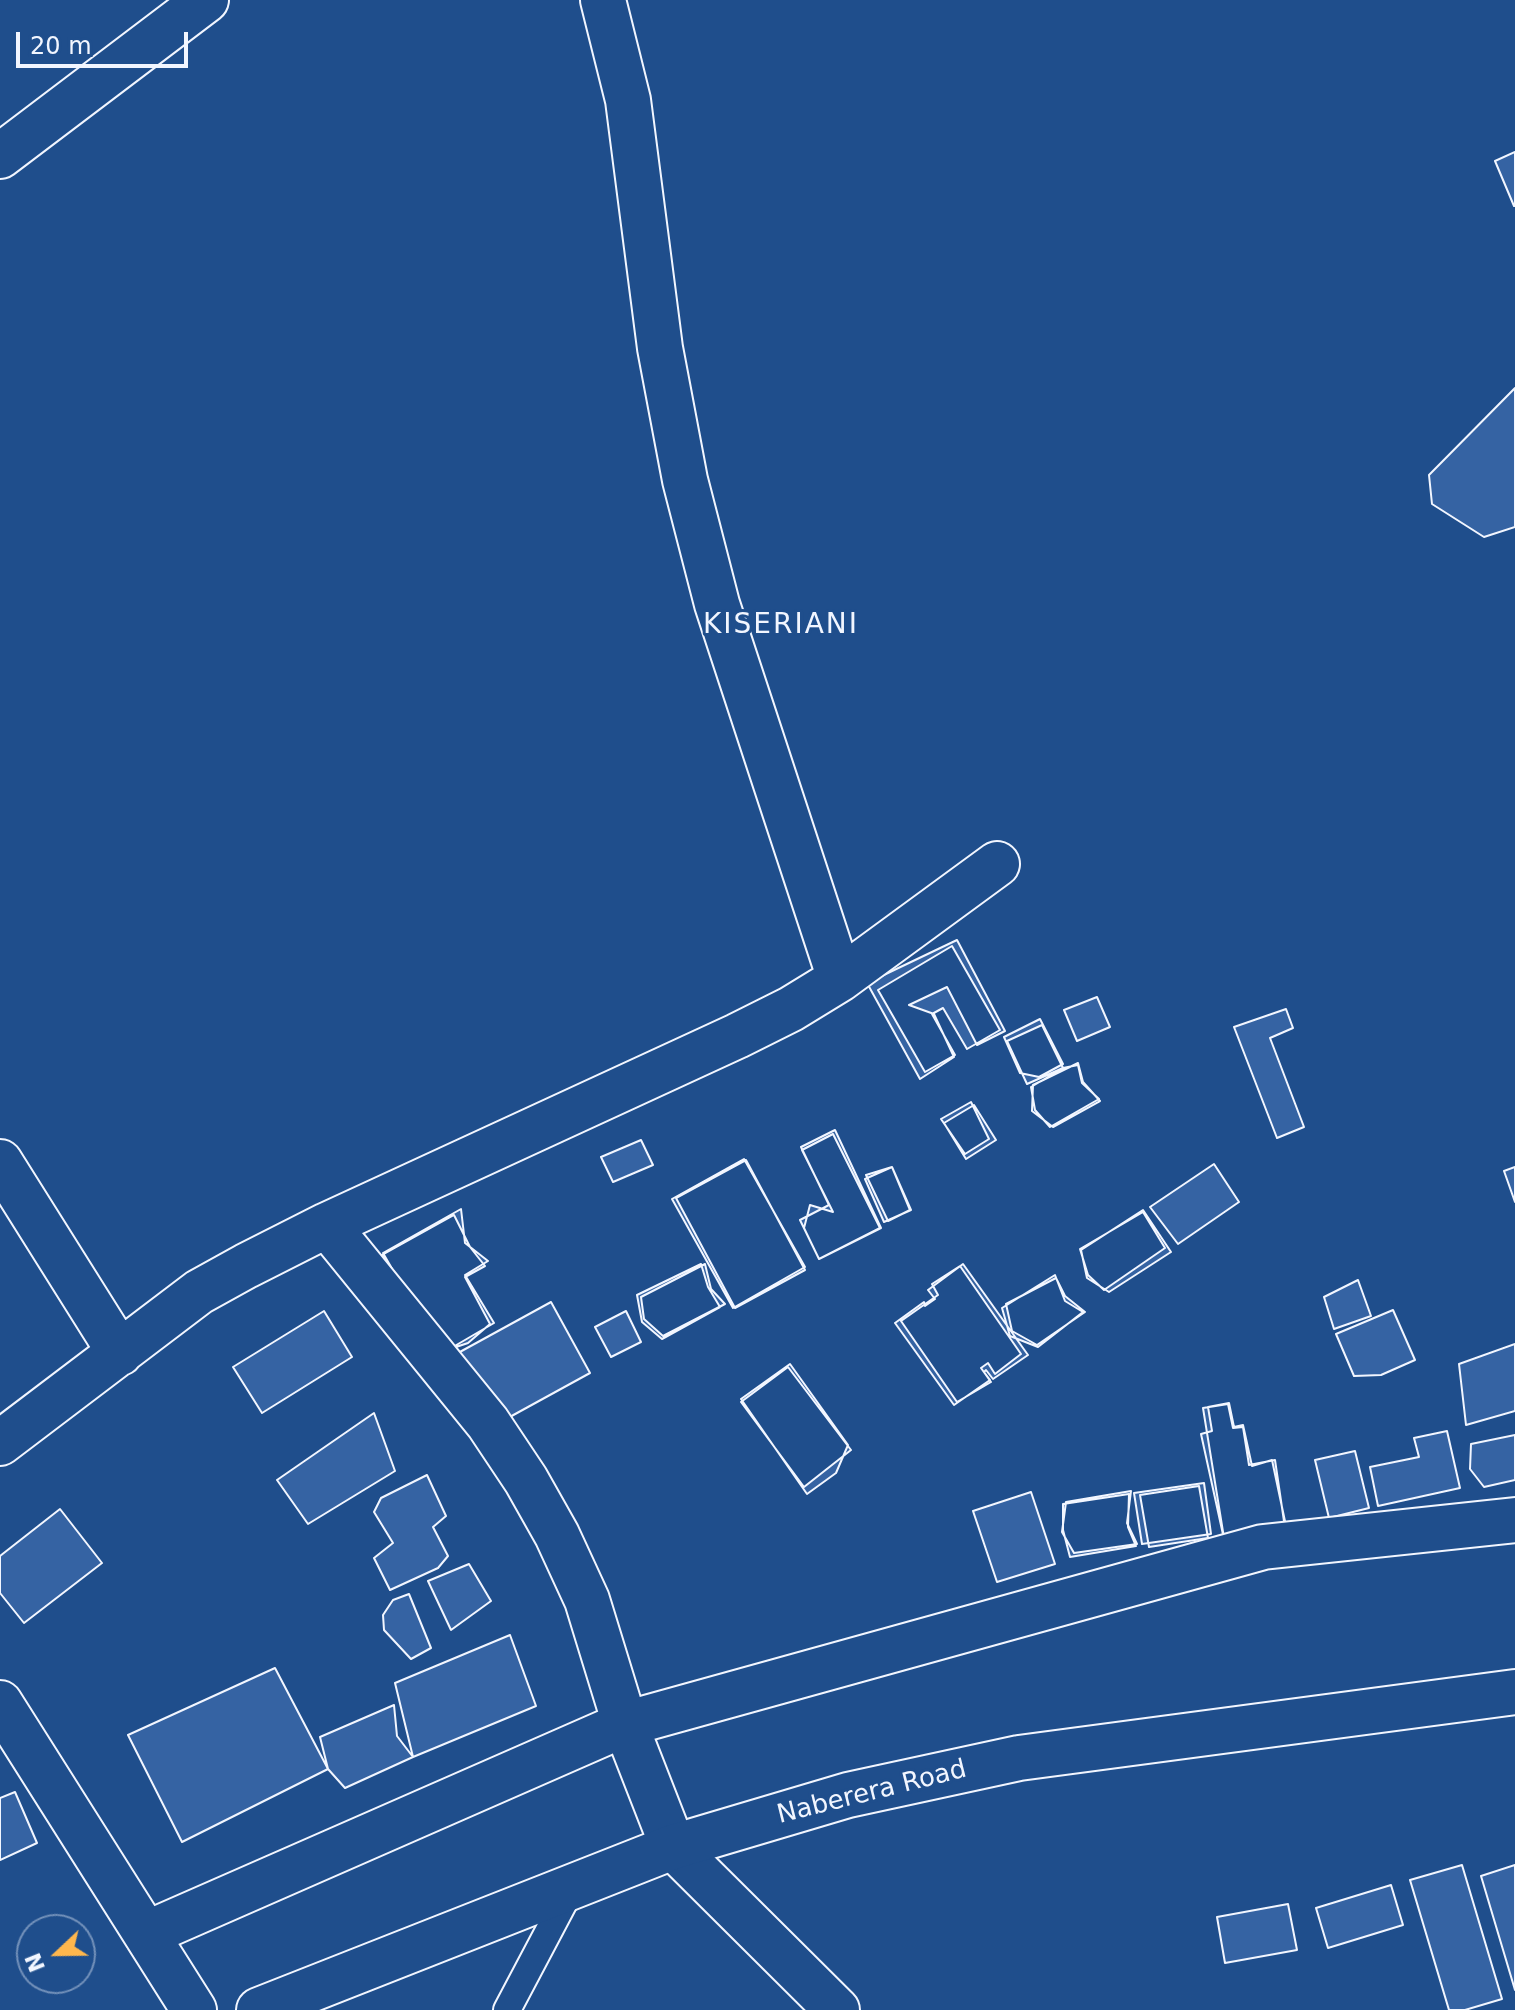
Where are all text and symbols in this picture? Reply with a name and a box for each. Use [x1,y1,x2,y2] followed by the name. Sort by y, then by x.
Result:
[20,16,192,66] scale bar
[30,32,92,60] text: 20 m
[703,609,859,643] district label: KISERIANI
[774,1754,970,1832] street label: Naberera Road
[16,1914,96,1994] north arrow
[20,1949,50,1976] text: N

